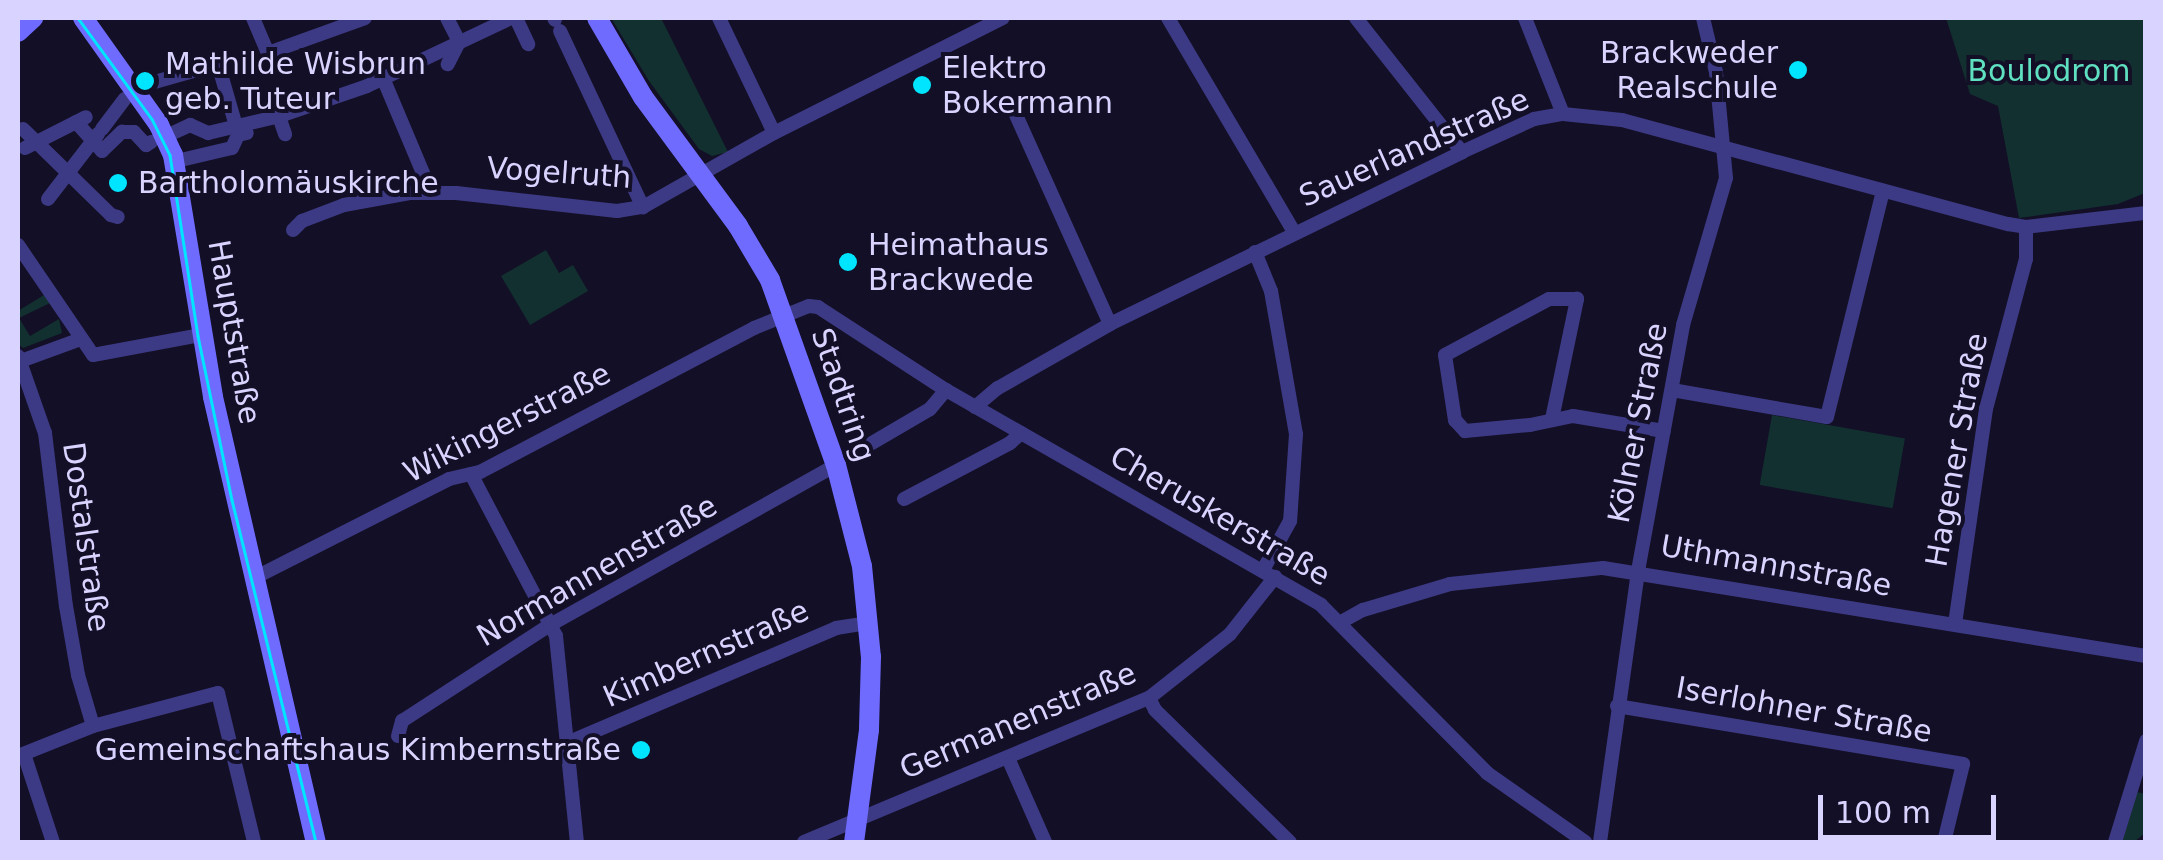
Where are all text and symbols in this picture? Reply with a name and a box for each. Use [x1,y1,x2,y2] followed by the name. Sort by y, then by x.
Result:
[1600,35,1778,106] place label: Brackweder Realschule
[165,46,426,116] place label: Mathilde Wisbrun geb. Tuteur
[942,50,1113,120] place label: Elektro Bokermann
[1968,53,2130,89] park label: Boulodrom
[1787,59,1809,81] marker: Brackweder Realschule
[134,70,156,92] marker: Mathilde Wisbrun geb. Tuteur
[911,74,933,96] marker: Elektro Bokermann
[1294,81,1534,215] street label: Sauerlandstraße
[486,150,632,196] street label: Vogelruth
[138,165,439,201] place label: Bartholomäuskirche
[107,172,129,194] marker: Bartholomäuskirche
[868,227,1049,298] place label: Heimathaus Brackwede
[200,237,268,427] street label: Hauptstraße
[837,251,859,273] marker: Heimathaus Brackwede
[1601,320,1675,526] street label: Kölner Straße
[803,324,883,466] street label: Stadtring
[1919,330,1995,570] street label: Hagener Straße
[398,355,616,491] street label: Wikingerstraße
[1104,438,1336,594] street label: Cheruskerstraße
[55,440,117,634] street label: Dostalstraße
[471,488,723,654] street label: Normannenstraße
[1658,528,1894,604] street label: Uthmannstraße
[598,593,814,715] street label: Kimbernstraße
[894,655,1142,787] street label: Germanenstraße
[1673,670,1935,750] street label: Iserlohner Straße
[95,732,621,768] place label: Gemeinschaftshaus Kimbernstraße
[630,739,652,761] marker: Gemeinschaftshaus Kimbernstraße
[1823,775,2000,837] scale bar
[1835,795,1931,830] text: 100 m

